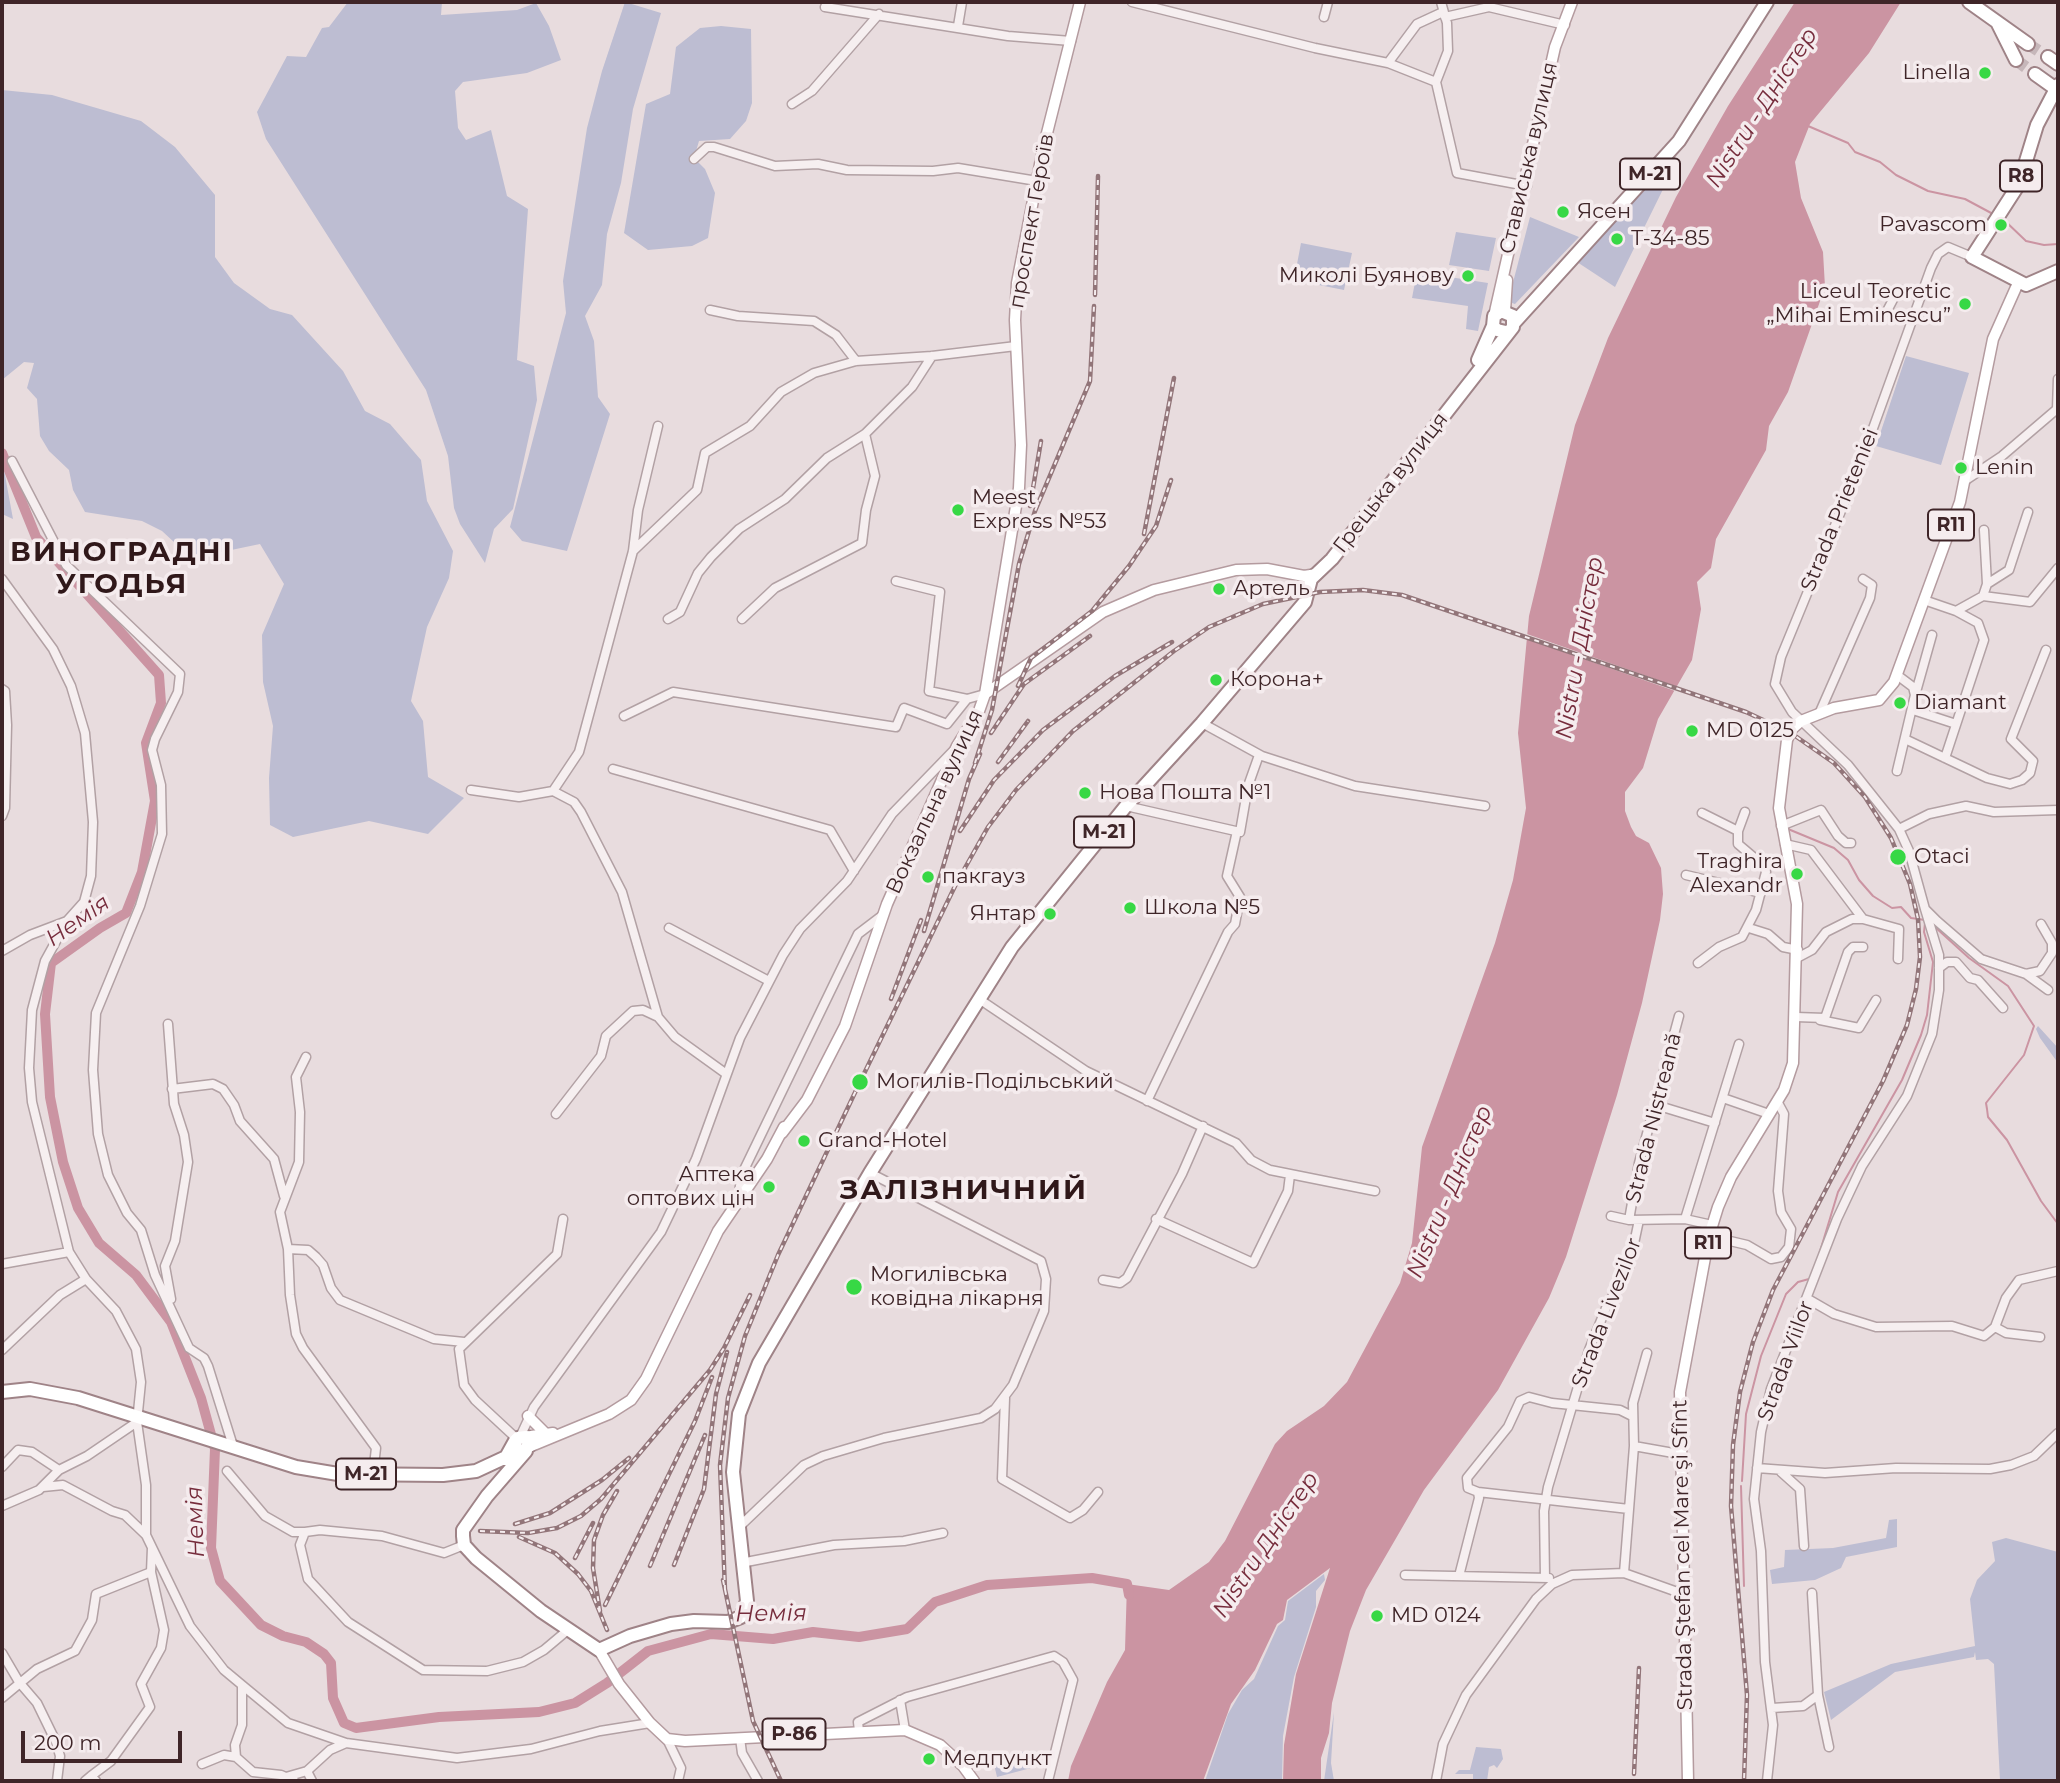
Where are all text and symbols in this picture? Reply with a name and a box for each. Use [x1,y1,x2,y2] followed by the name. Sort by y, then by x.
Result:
[1700,23,1824,193] water label: Nistru - Дністер
[1495,60,1563,256] street label: Стависька вулиця
[1902,60,1971,86] place label: Linella
[1977,65,1993,81] marker: Linella
[1004,132,1060,310] street label: проспект Героїв
[1620,158,1680,190] road number: М-21
[2000,160,2042,192] road number: R8
[1577,199,1631,225] place label: Ясен
[1555,204,1571,220] marker: Ясен
[1879,212,1987,238] place label: Pavascom
[1993,217,2009,233] marker: Pavascom
[1631,226,1710,252] place label: Т-34-85
[1609,231,1625,247] marker: Т-34-85
[1279,263,1454,289] place label: Миколі Буянову
[1460,268,1476,284] marker: Миколі Буянову
[1766,279,1951,329] place label: Liceul Teoretic „Mihai Eminescu”
[1957,296,1973,312] marker: Liceul Teoretic „Mihai Eminescu”
[1328,408,1454,558] street label: Грецька вулиця
[1796,425,1884,595] street label: Strada Prieteniei
[1975,455,2034,481] place label: Lenin
[1953,460,1969,476] marker: Lenin
[972,485,1107,535] place label: Meest Express №53
[950,502,966,518] marker: Meest Express №53
[1928,510,1974,540] road number: R11
[11,536,233,602] district label: ВИНОГРАДНІ УГОДЬЯ
[1550,555,1610,741] water label: Nistru - Дністер
[1233,576,1310,602] place label: Артель
[1211,581,1227,597] marker: Артель
[1230,667,1324,693] place label: Корона+
[1208,672,1224,688] marker: Корона+
[1914,690,2007,716] place label: Diamant
[1892,695,1908,711] marker: Diamant
[881,706,989,898] street label: Вокзальна вулиця
[1706,718,1794,744] place label: MD 0125
[1684,723,1700,739] marker: MD 0125
[1099,780,1271,806] place label: Нова Пошта №1
[1077,785,1093,801] marker: Нова Пошта №1
[1074,817,1134,848] road number: М-21
[1914,844,1970,870] place label: Otaci
[1888,847,1908,867] marker: Otaci
[1690,849,1783,899] place label: Traghira Alexandr
[942,864,1026,890] place label: пакгауз
[1789,866,1805,882] marker: Traghira Alexandr
[920,869,936,885] marker: пакгауз
[41,889,115,953] water label: Немія
[1144,895,1260,921] place label: Школа №5
[1122,900,1138,916] marker: Школа №5
[970,901,1036,927] place label: Янтар
[1042,906,1058,922] marker: Янтар
[1621,1030,1687,1206] street label: Strada Nistreană
[876,1069,1114,1095] place label: Могилів-Подільський
[850,1072,870,1092] marker: Могилів-Подільський
[1401,1102,1499,1282] water label: Nistru - Дністер
[818,1128,947,1154] place label: Grand-Hotel
[796,1133,812,1149] marker: Grand-Hotel
[627,1162,755,1212] place label: Аптека оптових цін
[841,1174,1087,1208] district label: ЗАЛІЗНИЧНИЙ
[761,1179,777,1195] marker: Аптека оптових цін
[1685,1228,1731,1259] road number: R11
[1567,1234,1647,1392] street label: Strada Livezilor
[870,1262,1044,1312] place label: Могилівська ковідна лікарня
[844,1277,864,1297] marker: Могилівська ковідна лікарня
[1753,1297,1819,1425] street label: Strada Viilor
[1668,1399,1698,1711] street label: Strada Ştefan cel Mare şi Sfînt
[336,1458,396,1490] road number: М-21
[1207,1467,1325,1623] water label: Nistru Дністер
[181,1486,211,1558] water label: Немія
[735,1600,807,1628] water label: Немія
[1391,1603,1481,1629] place label: MD 0124
[1369,1608,1385,1624] marker: MD 0124
[24,1716,186,1760] scale bar
[762,1718,826,1750] road number: Р-86
[34,1730,101,1755] text: 200 m
[943,1746,1052,1772] place label: Медпункт
[921,1751,937,1767] marker: Медпункт

